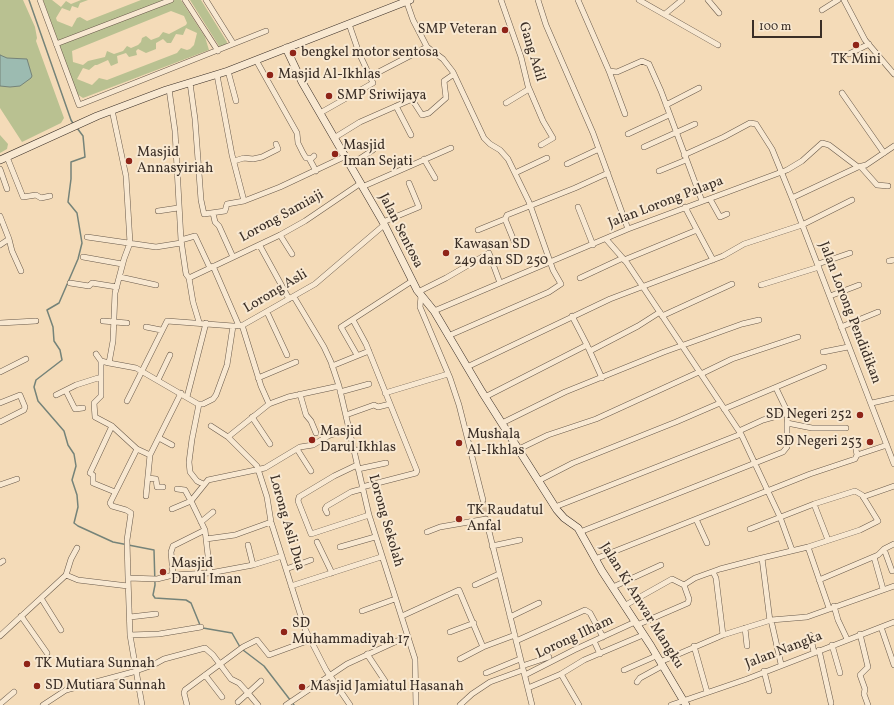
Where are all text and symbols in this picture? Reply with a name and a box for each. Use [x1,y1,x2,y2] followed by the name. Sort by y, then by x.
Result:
[754,12,824,38] scale bar
[759,19,791,35] text: 100 m
[514,20,548,84] street label: Gang Adil
[418,22,497,38] place label: SMP Veteran
[500,25,510,35] marker: SMP Veteran
[851,40,861,50] marker: TK Mini
[301,45,439,61] place label: bengkel motor sentosa
[288,48,298,58] marker: bengkel motor sentosa
[831,52,881,68] place label: TK Mini
[278,67,380,83] place label: Masjid Al-Ikhlas
[265,70,275,80] marker: Masjid Al-Ikhlas
[337,88,426,104] place label: SMP Sriwijaya
[324,91,334,101] marker: SMP Sriwijaya
[343,138,413,170] place label: Masjid Iman Sejati
[137,145,213,178] place label: Masjid Annasyiriah
[330,149,340,159] marker: Masjid Iman Sejati
[124,156,134,166] marker: Masjid Annasyiriah
[606,173,726,233] street label: Jalan Lorong Palapa
[237,187,327,247] street label: Lorong Samiaji
[374,191,426,271] street label: Jalan Sentosa
[454,237,548,270] place label: Kawasan SD 249 dan SD 250
[814,240,884,386] street label: Jalan Lorong Pendidikan
[441,248,451,258] marker: Kawasan SD 249 dan SD 250
[241,266,311,318] street label: Lorong Asli
[766,407,852,423] place label: SD Negeri 252
[855,410,865,420] marker: SD Negeri 252
[320,424,396,456] place label: Masjid Darul Ikhlas
[467,427,525,460] place label: Mushala Al-Ikhlas
[776,434,862,450] place label: SD Negeri 253
[307,435,317,445] marker: Masjid Darul Ikhlas
[865,437,875,447] marker: SD Negeri 253
[454,438,464,448] marker: Mushala Al-Ikhlas
[264,473,308,573] street label: Lorong Asli Dua
[364,473,406,569] street label: Lorong Sekolah
[467,503,543,536] place label: TK Raudatul Anfal
[454,514,464,524] marker: TK Raudatul Anfal
[595,540,687,672] street label: Jalan Ki Anwar Mangku
[171,556,242,588] place label: Masjid Darul Iman
[158,567,168,577] marker: Masjid Darul Iman
[533,613,617,663] street label: Lorong Ilham
[292,616,410,648] place label: SD Muhammadiyah 17
[279,627,289,637] marker: SD Muhammadiyah 17
[743,629,825,673] street label: Jalan Nangka
[35,656,155,672] place label: TK Mutiara Sunnah
[22,659,32,669] marker: TK Mutiara Sunnah
[45,678,166,694] place label: SD Mutiara Sunnah
[310,679,464,695] place label: Masjid Jamiatul Hasanah
[32,681,42,691] marker: SD Mutiara Sunnah
[297,682,307,692] marker: Masjid Jamiatul Hasanah

